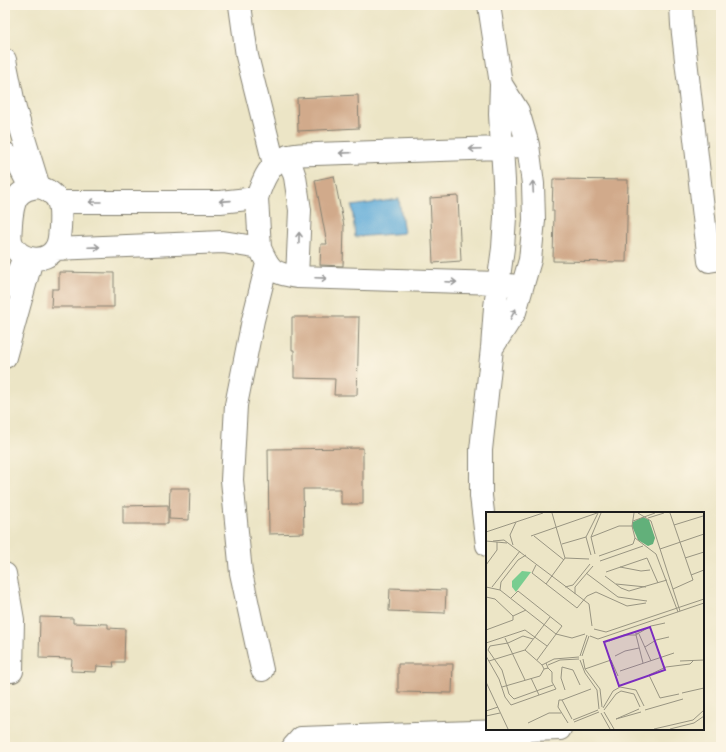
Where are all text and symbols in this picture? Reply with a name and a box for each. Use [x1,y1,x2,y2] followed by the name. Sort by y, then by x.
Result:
[469,145,482,153] one-way arrow
[339,149,352,157] one-way arrow
[529,181,537,194] one-way arrow
[89,198,102,206] one-way arrow
[219,198,232,205] one-way arrow
[295,232,303,245] one-way arrow
[87,244,100,251] one-way arrow
[314,274,327,282] one-way arrow
[444,278,457,286] one-way arrow
[509,308,517,320] one-way arrow
[486,512,704,730] inset map

